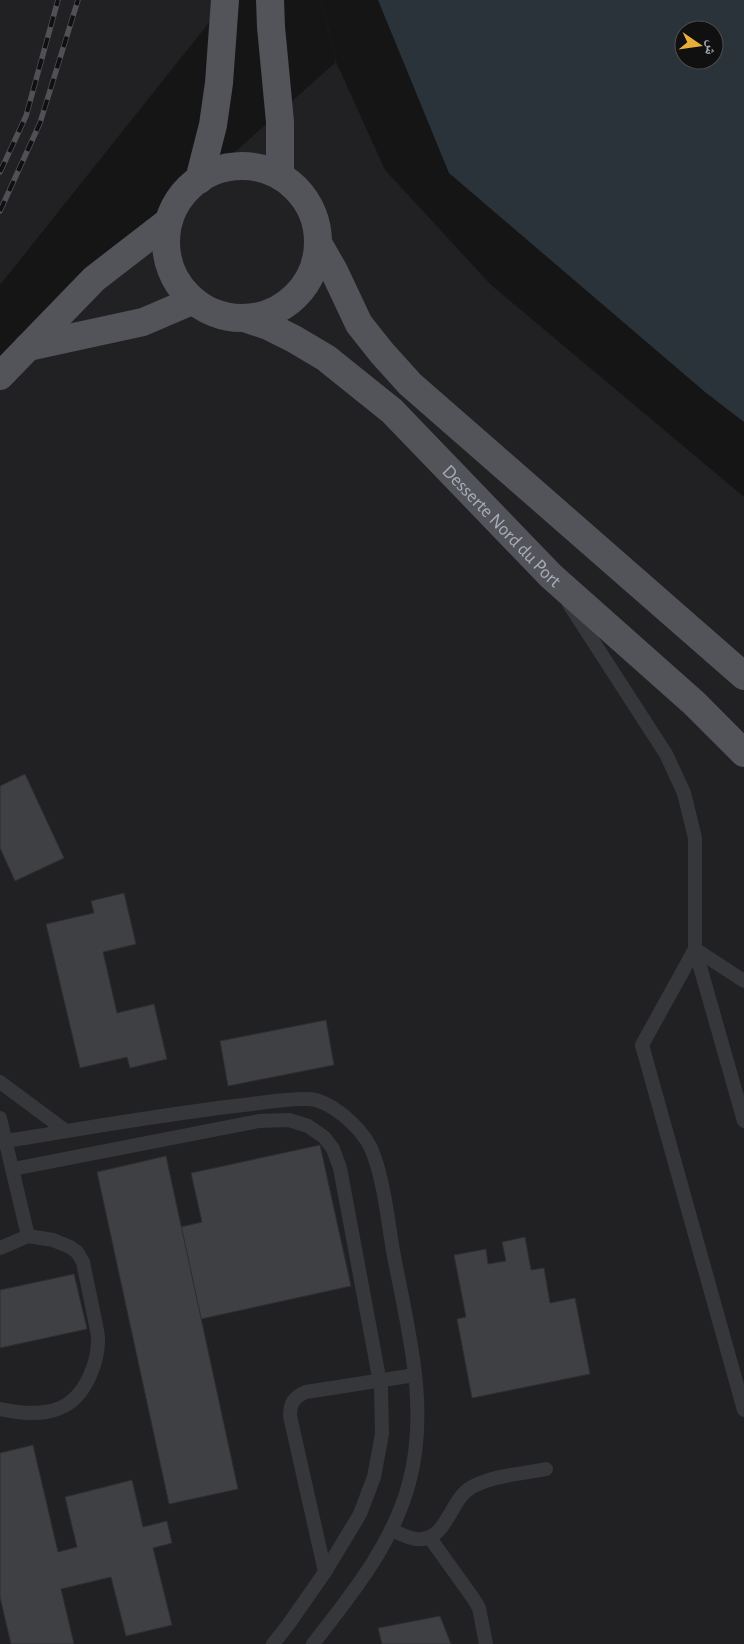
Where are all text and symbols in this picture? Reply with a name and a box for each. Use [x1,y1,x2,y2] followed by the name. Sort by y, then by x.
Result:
[674,20,724,70] north arrow
[701,39,719,57] text: ش
[438,462,564,591] street label: Desserte Nord du Port

